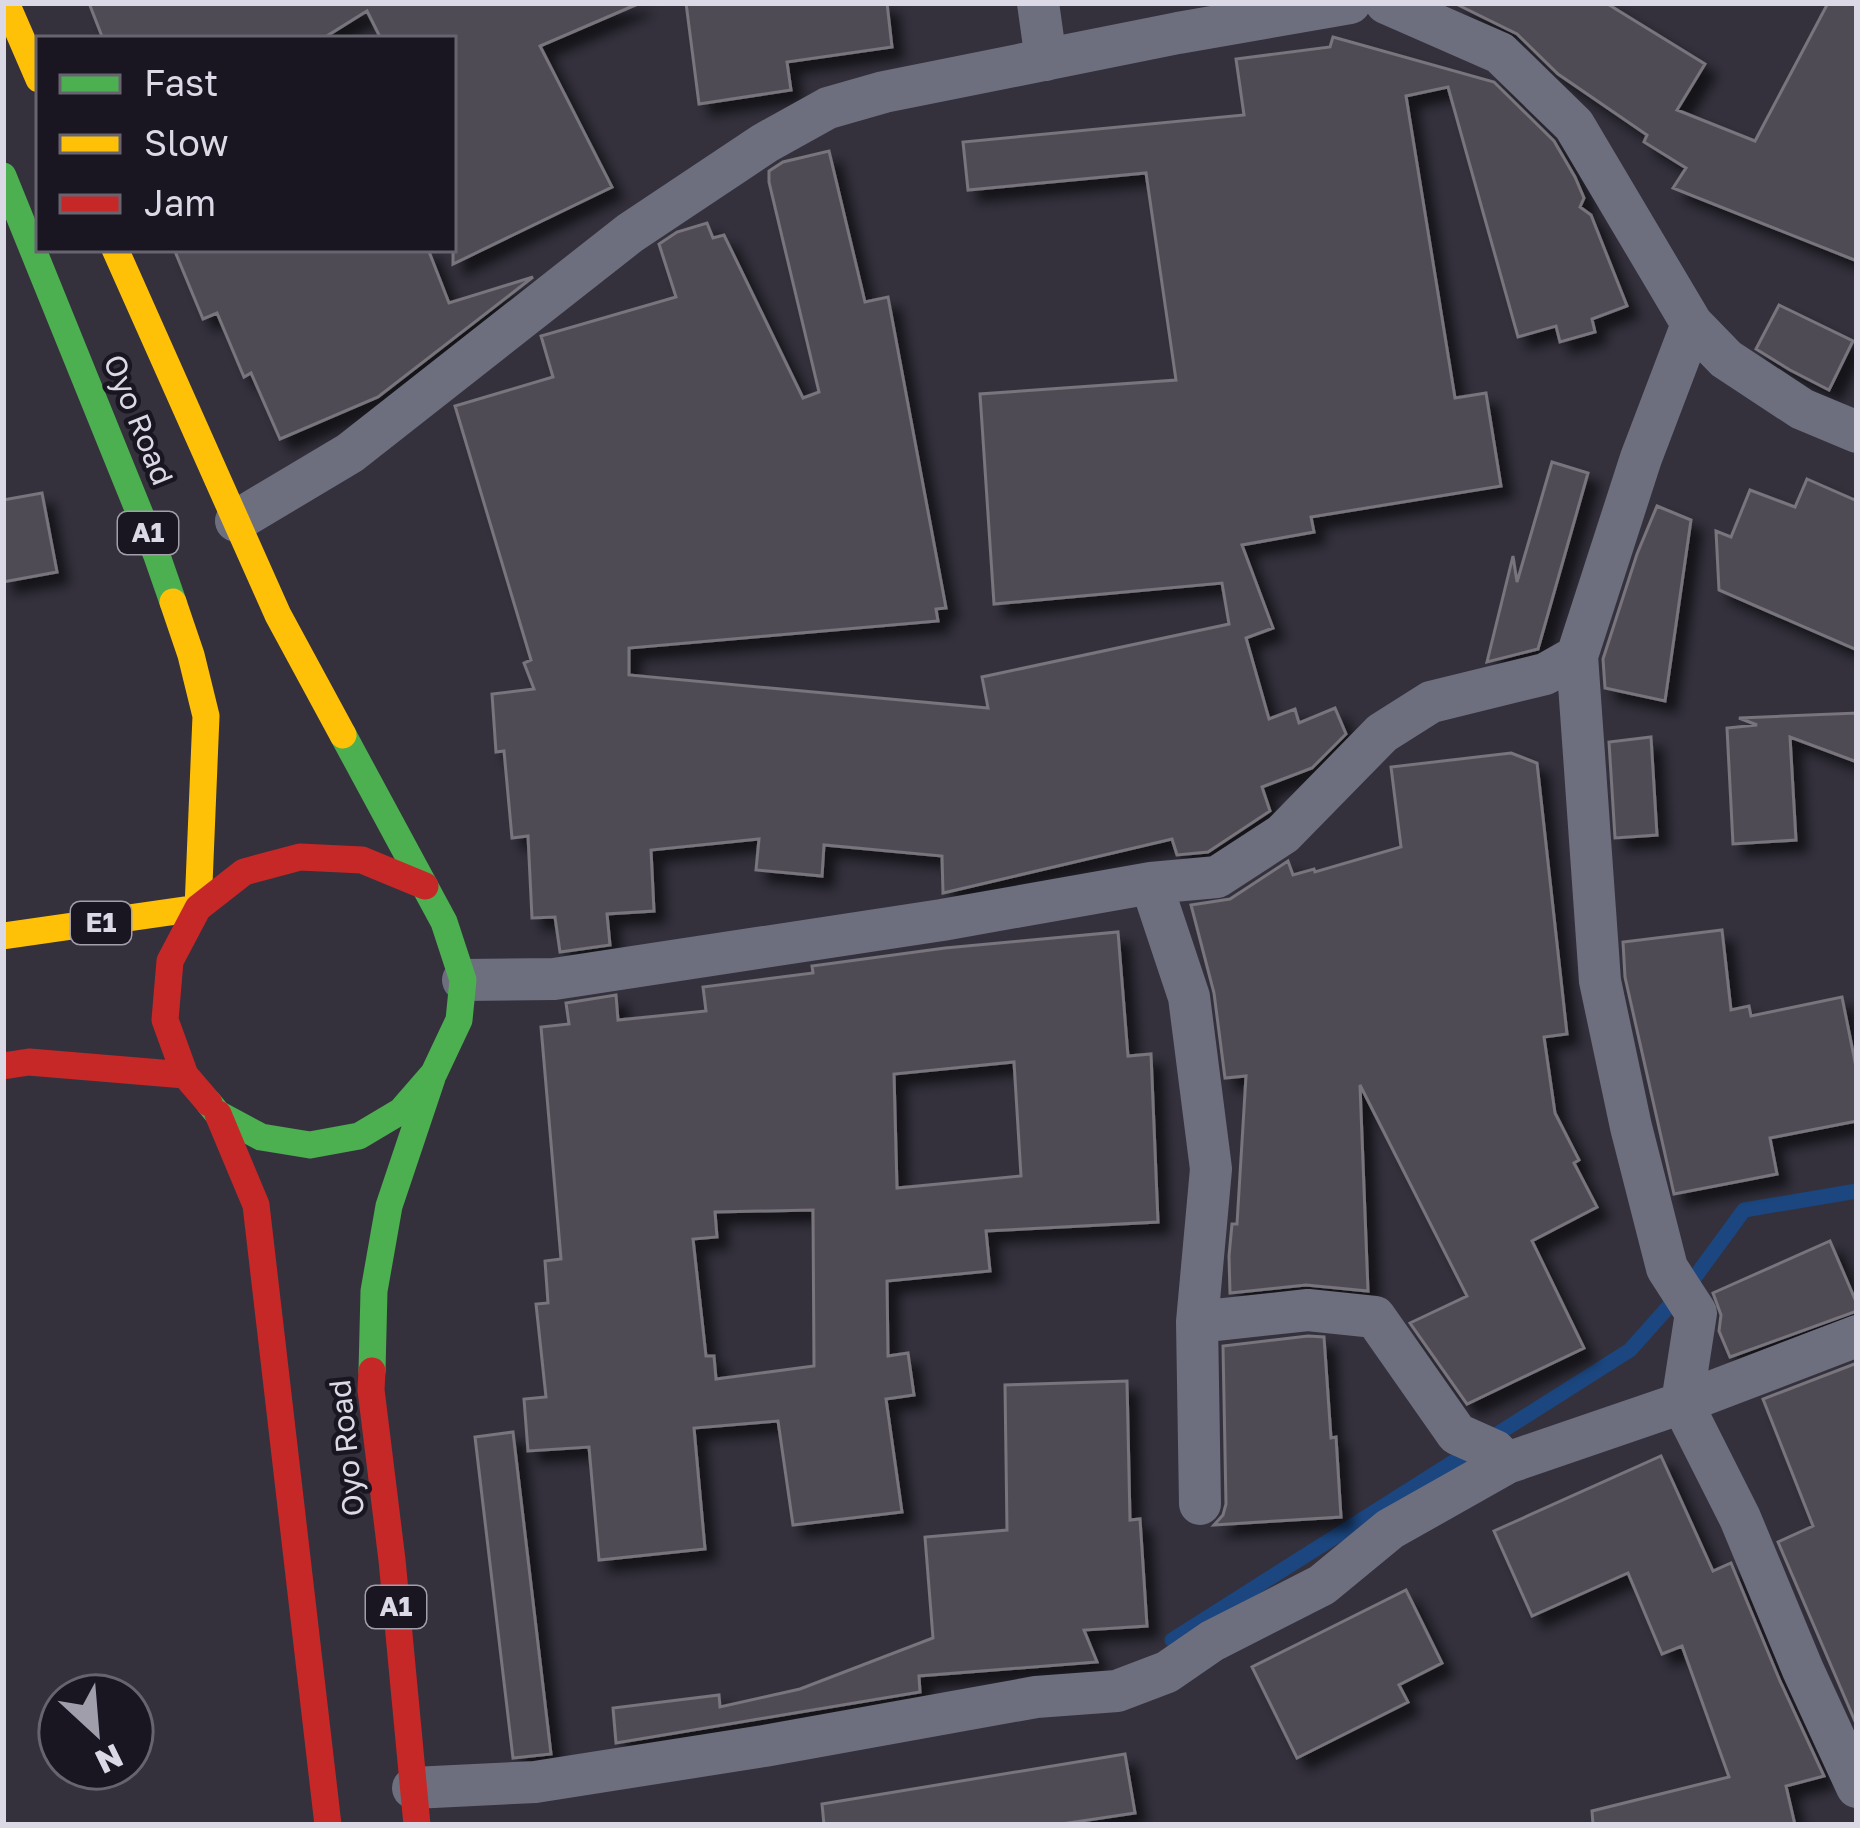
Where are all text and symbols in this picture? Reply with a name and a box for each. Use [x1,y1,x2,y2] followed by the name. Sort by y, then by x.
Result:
[36,36,456,252] legend
[144,61,219,104] text: Fast
[144,121,229,164] text: Slow
[144,181,216,224] text: Jam
[97,349,181,490] street label: Oyo Road
[118,512,178,554] road number: A1
[71,902,131,944] road number: E1
[321,1378,371,1518] street label: Oyo Road
[366,1586,426,1628] road number: A1
[36,1672,156,1792] north arrow
[90,1736,129,1782] text: N

